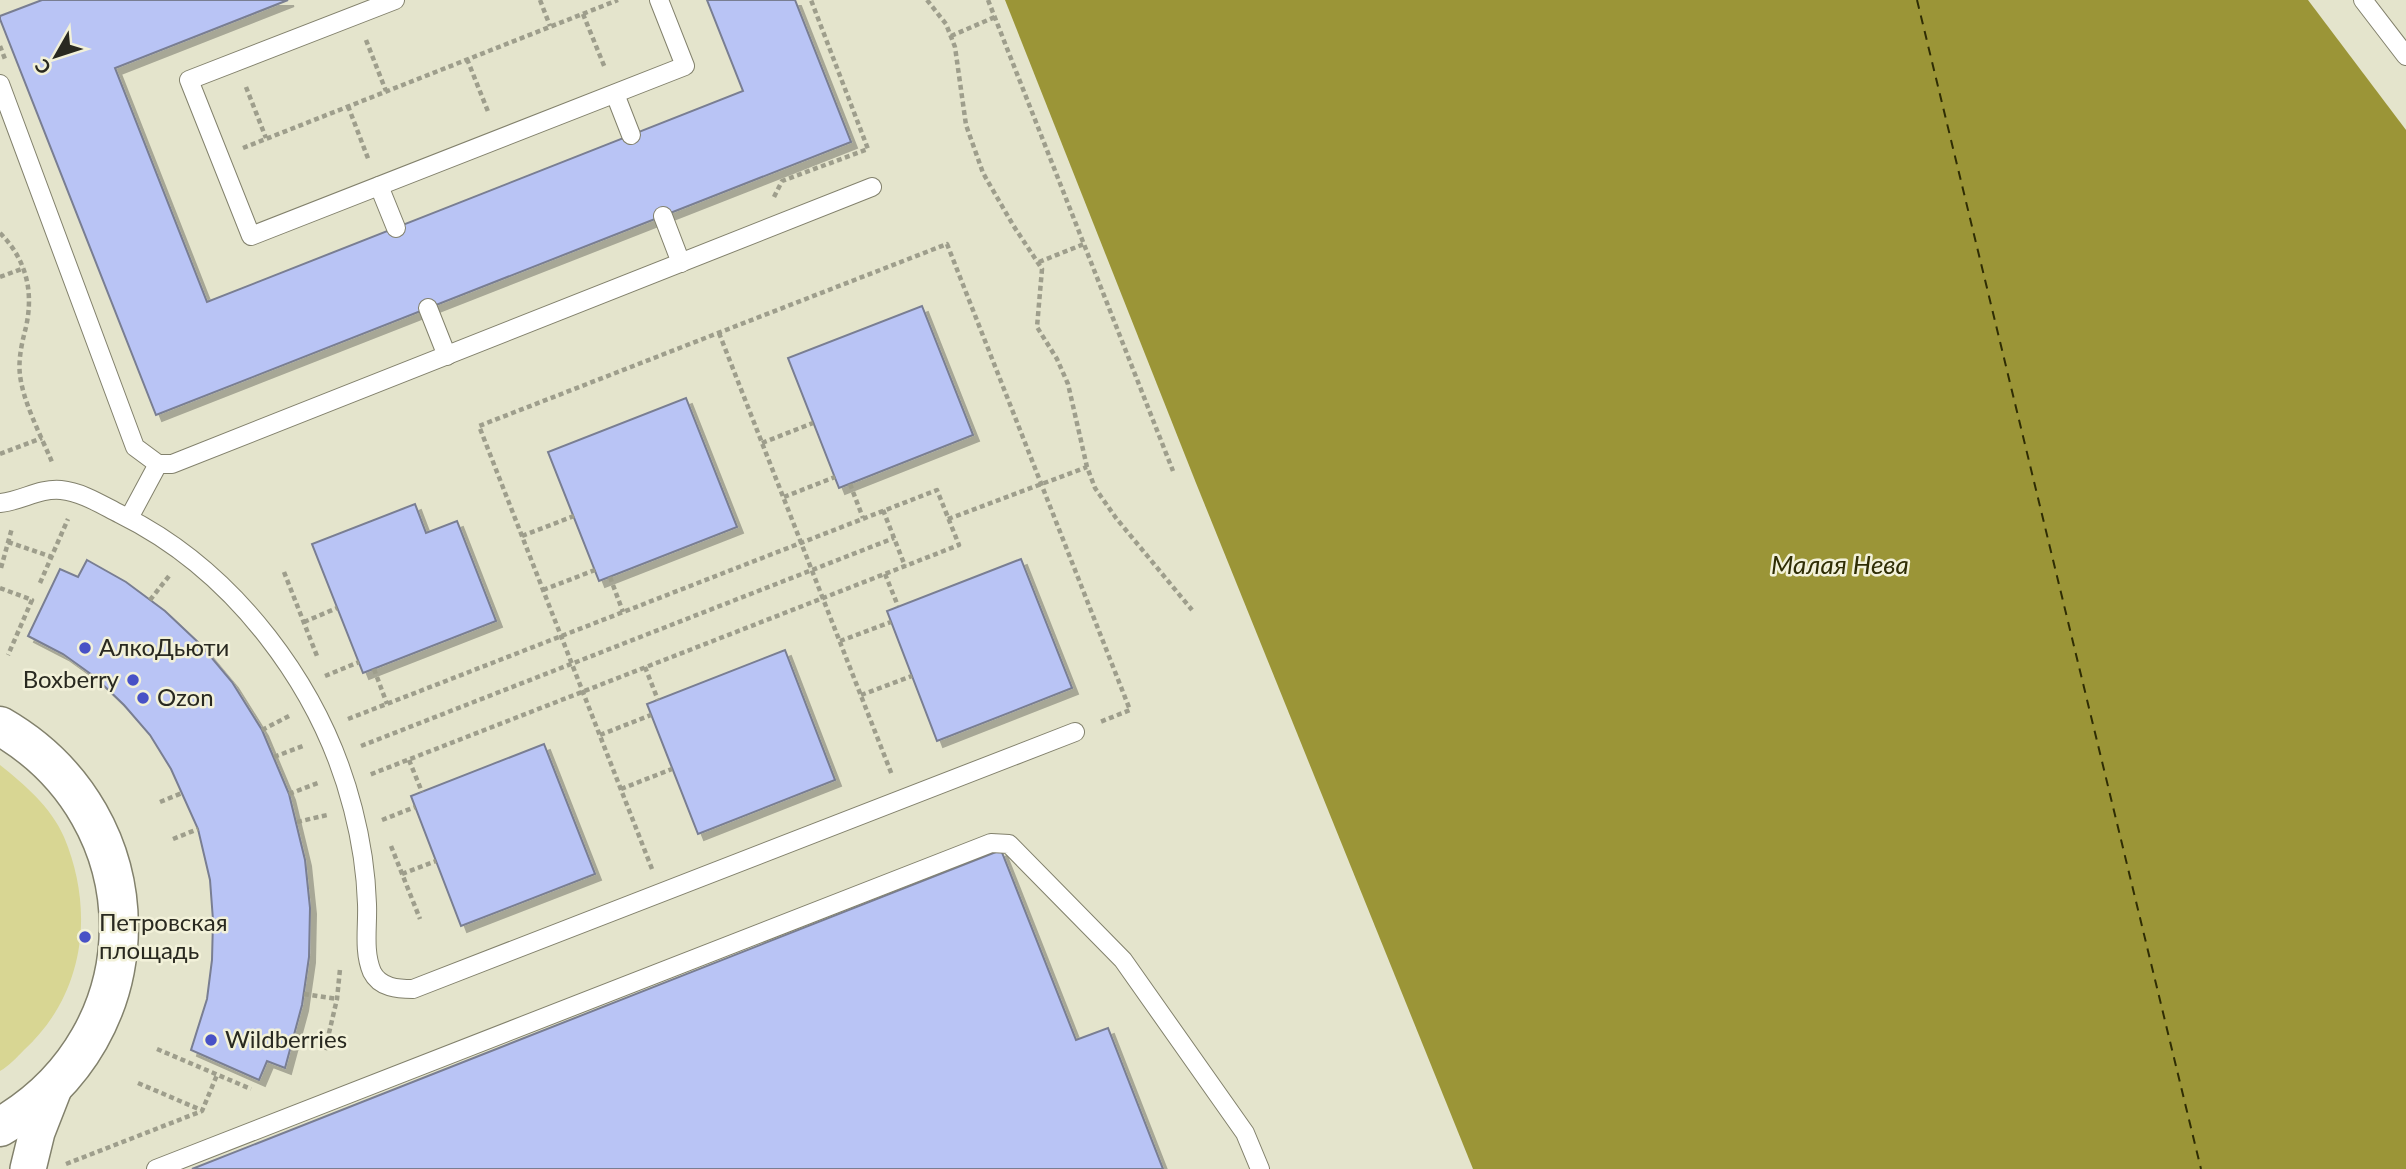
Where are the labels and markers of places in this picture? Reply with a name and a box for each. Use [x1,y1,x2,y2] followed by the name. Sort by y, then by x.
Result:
[99,632,229,661] place label: АлкоДьюти
[77,640,93,656] marker: АлкоДьюти
[23,664,120,693] place label: Boxberry
[125,672,141,688] marker: Boxberry
[157,682,214,711] place label: Ozon
[135,690,151,706] marker: Ozon
[99,907,228,964] place label: Петровская площадь
[77,929,93,945] marker: Петровская площадь
[225,1024,347,1053] place label: Wildberries
[203,1032,219,1048] marker: Wildberries

